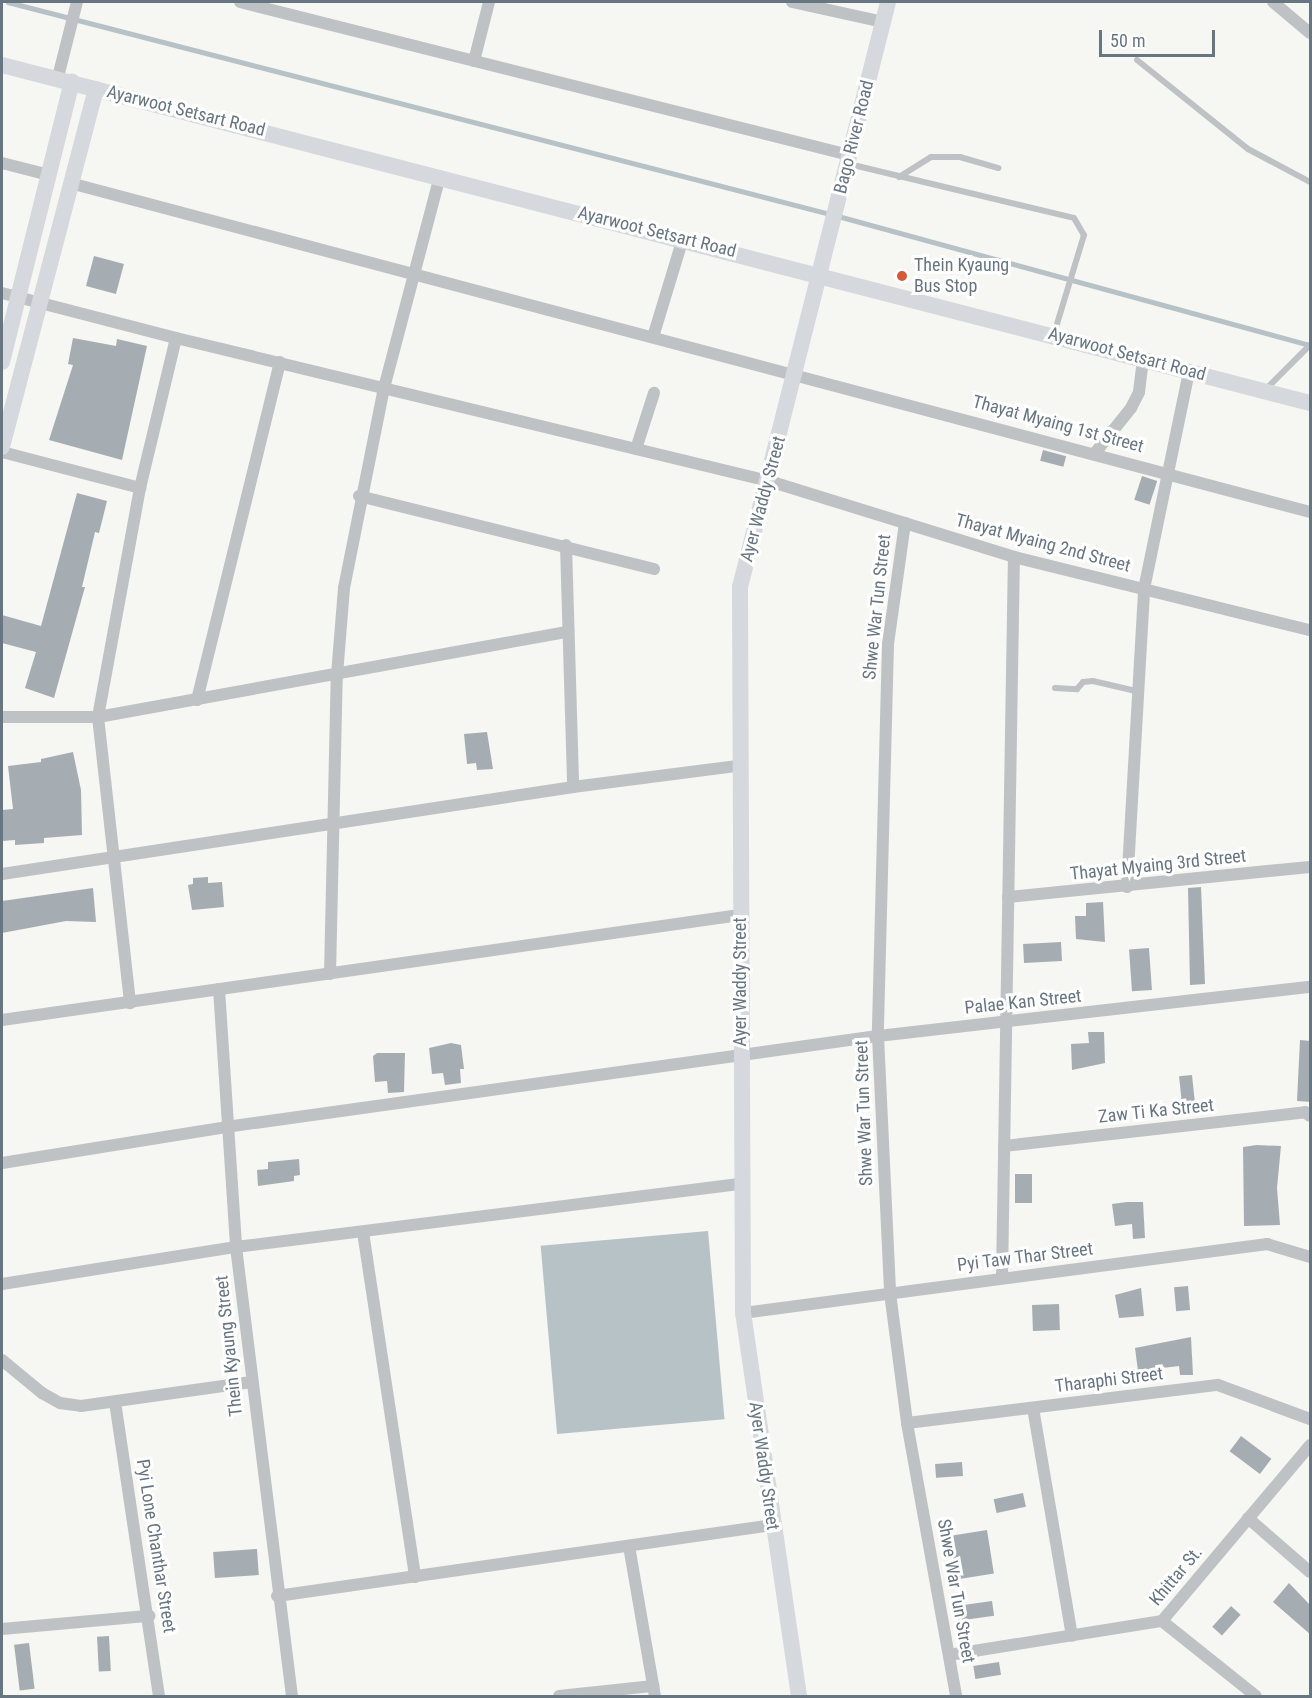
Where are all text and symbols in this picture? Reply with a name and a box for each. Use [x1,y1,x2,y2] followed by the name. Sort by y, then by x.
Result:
[1102,18,1218,56] scale bar
[1110,30,1145,51] text: 50 m
[829,78,879,196] street label: Bago River Road
[105,81,267,141] street label: Ayarwoot Setsart Road
[576,202,738,262] street label: Ayarwoot Setsart Road
[914,255,1009,298] place label: Thein Kyaung Bus Stop
[895,269,909,283] marker: Thein Kyaung Bus Stop
[1046,323,1208,385] street label: Ayarwoot Setsart Road
[970,391,1146,457] street label: Thayat Myaing 1st Street
[736,434,790,564] street label: Ayer Waddy Street
[953,509,1133,577] street label: Thayat Myaing 2nd Street
[859,533,895,681] street label: Shwe War Tun Street
[1069,845,1247,885] street label: Thayat Myaing 3rd Street
[729,917,751,1047] street label: Ayer Waddy Street
[964,985,1082,1019] street label: Palae Kan Street
[851,1040,877,1186] street label: Shwe War Tun Street
[1097,1094,1215,1128] street label: Zaw Ti Ka Street
[956,1238,1094,1276] street label: Pyi Taw Thar Street
[211,1274,247,1418] street label: Thein Kyaung Street
[1054,1363,1164,1397] street label: Tharaphi Street
[744,1401,784,1531] street label: Ayer Waddy Street
[132,1458,180,1634] street label: Pyi Lone Chanthar Street
[933,1517,979,1665] street label: Shwe War Tun Street
[1145,1542,1207,1610] street label: Khittar St.

